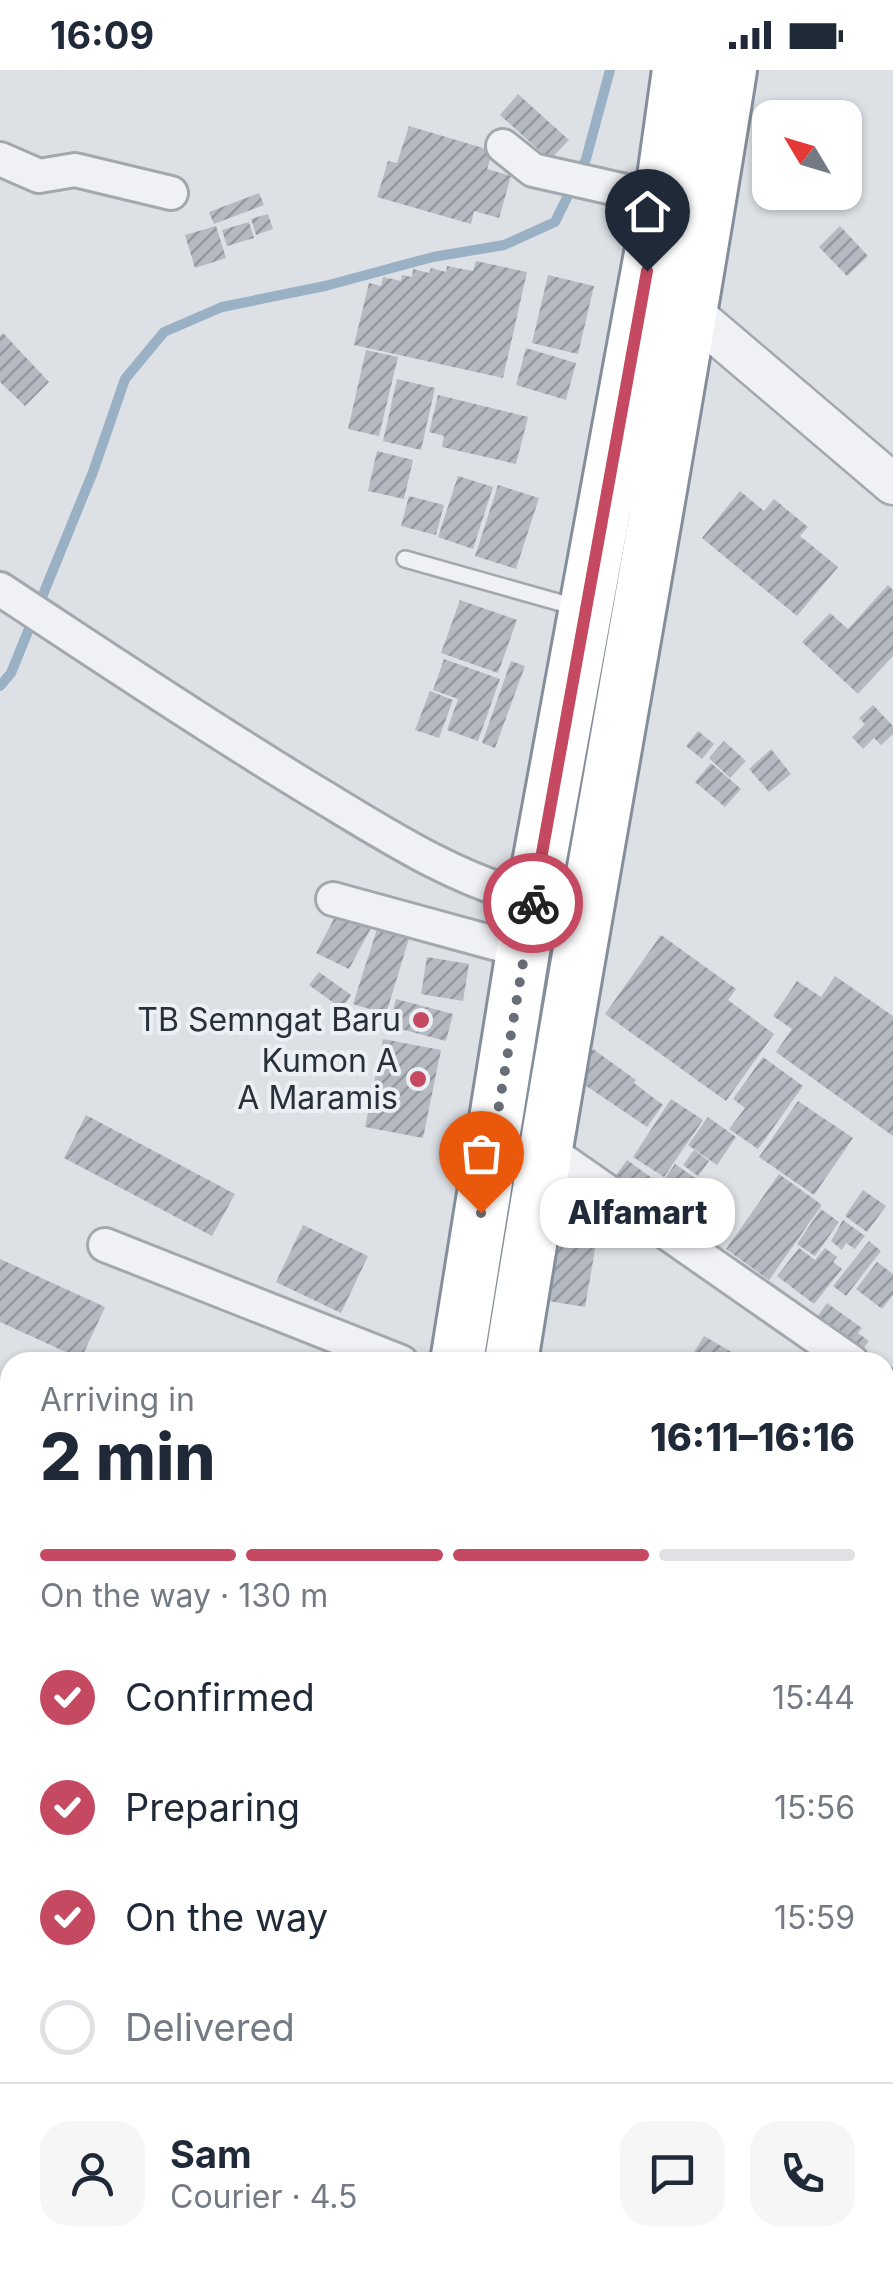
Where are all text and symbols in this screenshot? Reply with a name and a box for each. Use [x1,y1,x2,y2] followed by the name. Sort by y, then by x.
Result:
[50,12,154,58] text: 16:09
[752,100,862,210] north arrow
[752,100,862,210] map controls
[605,169,690,272] pin
[620,184,675,239] icon: home
[483,853,583,953] courier
[506,876,561,931] icon: bike
[137,1000,401,1039] place label: TB Semngat Baru
[410,1009,432,1031] marker: TB Semngat Baru
[237,1041,398,1117] place label: Kumon A A Maramis
[407,1068,429,1090] marker: Kumon A A Maramis
[439,1111,524,1214] pin
[454,1126,509,1181] icon: bag
[541,1178,736,1248] callout: Alfamart
[568,1193,707,1232] text: Alfamart
[40,1380,195,1419] text: Arriving in
[650,1414,855,1460] text: 16:11–16:16
[40,1417,216,1496] text: 2 min
[40,1576,328,1615] text: On the way · 130 m
[40,1670,95,1725] icon: check
[125,1674,315,1720] text: Confirmed
[772,1678,855,1717] text: 15:44
[40,1780,95,1835] icon: check
[125,1784,300,1830] text: Preparing
[774,1788,855,1827] text: 15:56
[40,1890,95,1945] icon: check
[125,1894,328,1940] text: On the way
[774,1898,855,1937] text: 15:59
[125,2004,295,2050] text: Delivered
[40,2121,145,2226] button: person
[620,2121,725,2226] button: chat
[750,2121,855,2226] button: phone
[170,2131,252,2177] text: Sam
[170,2177,358,2216] text: Courier · 4.5

